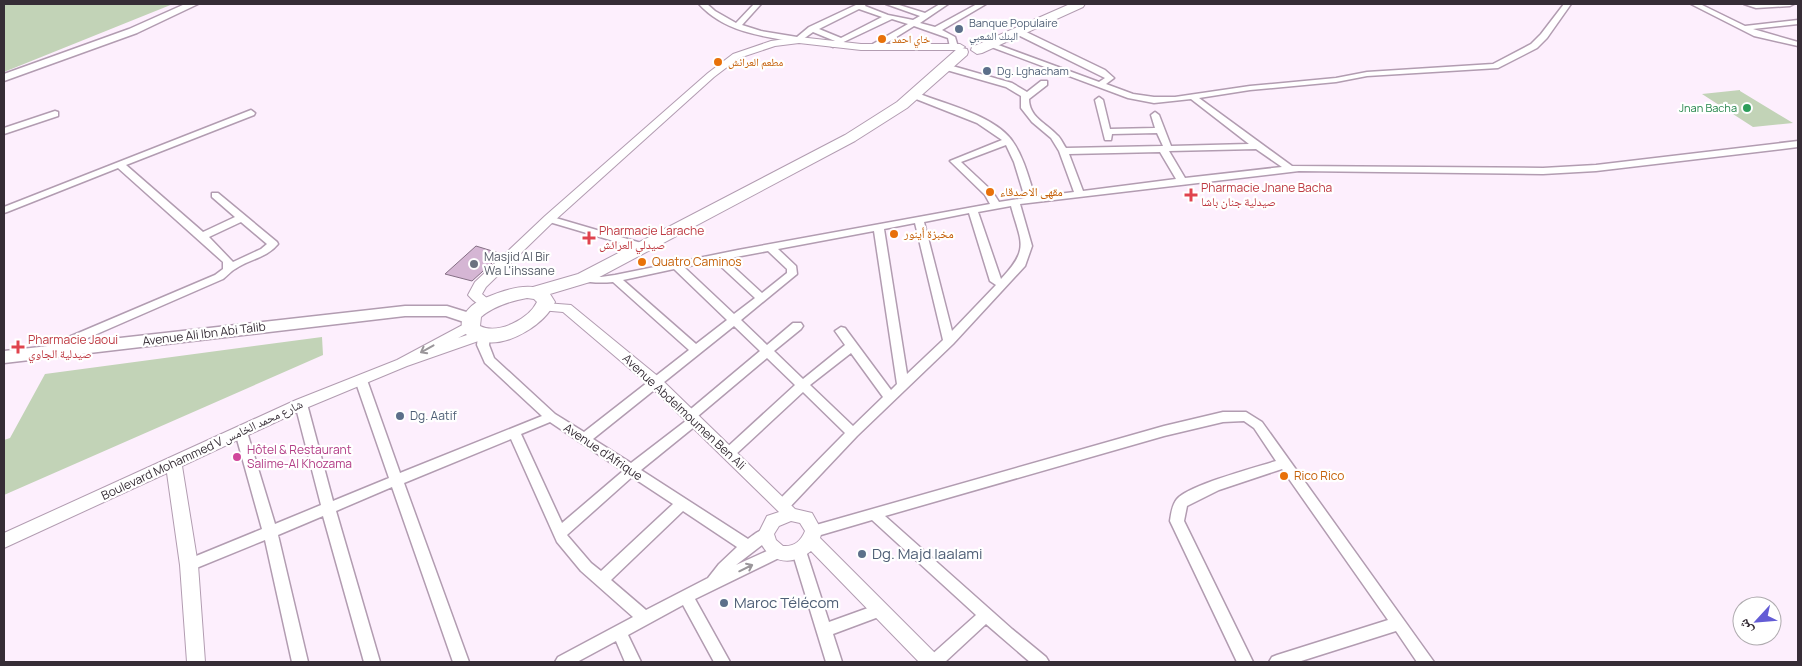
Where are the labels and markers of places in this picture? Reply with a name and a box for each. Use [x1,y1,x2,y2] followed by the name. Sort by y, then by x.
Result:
[969,15,1058,45] place label: Banque Populaire البنك الشعبي
[953,23,965,35] marker: Banque Populaire البنك الشعبي
[892,31,930,48] place label: خاي احمد
[876,33,888,45] marker: خاي احمد
[728,54,783,70] place label: مطعم العرائش
[712,56,724,68] marker: مطعم العرائش
[997,63,1069,78] place label: Dg. Lghacham
[981,65,993,77] marker: Dg. Lghacham
[1679,100,1737,115] place label: Jnan Bacha
[1741,102,1753,114] marker: Jnan Bacha
[1201,179,1332,210] place label: Pharmacie Jnane Bacha صيدلية جنان باشا
[1000,183,1063,200] place label: مقهى الاصدقاء
[984,186,996,198] marker: مقهى الاصدقاء
[1185,189,1197,201] marker: Pharmacie Jnane Bacha صيدلية جنان باشا
[599,222,704,255] place label: Pharmacie Larache صيدلي العرائش
[903,225,954,242] place label: مخبزة أينور
[888,228,900,240] marker: مخبزة أينور
[583,232,595,244] marker: Pharmacie Larache صيدلي العرائش
[484,248,555,279] place label: Masjid Al Bir Wa L'ihssane
[652,253,742,270] place label: Quatro Caminos
[636,256,648,268] marker: Quatro Caminos
[468,258,480,270] marker: Masjid Al Bir Wa L'ihssane
[28,331,118,364] place label: Pharmacie Jaoui صيدلية الجاوي
[12,341,24,353] marker: Pharmacie Jaoui صيدلية الجاوي
[410,407,457,424] place label: Dg. Aatif
[394,410,406,422] marker: Dg. Aatif
[247,441,352,472] place label: Hôtel & Restaurant Salime-Al Khozama
[231,451,243,463] marker: Hôtel & Restaurant Salime-Al Khozama
[1294,467,1344,484] place label: Rico Rico
[1278,470,1290,482] marker: Rico Rico
[872,543,983,564] place label: Dg. Majd laalami
[856,548,868,560] marker: Dg. Majd laalami
[734,592,839,613] place label: Maroc Télécom
[718,597,730,609] marker: Maroc Télécom

